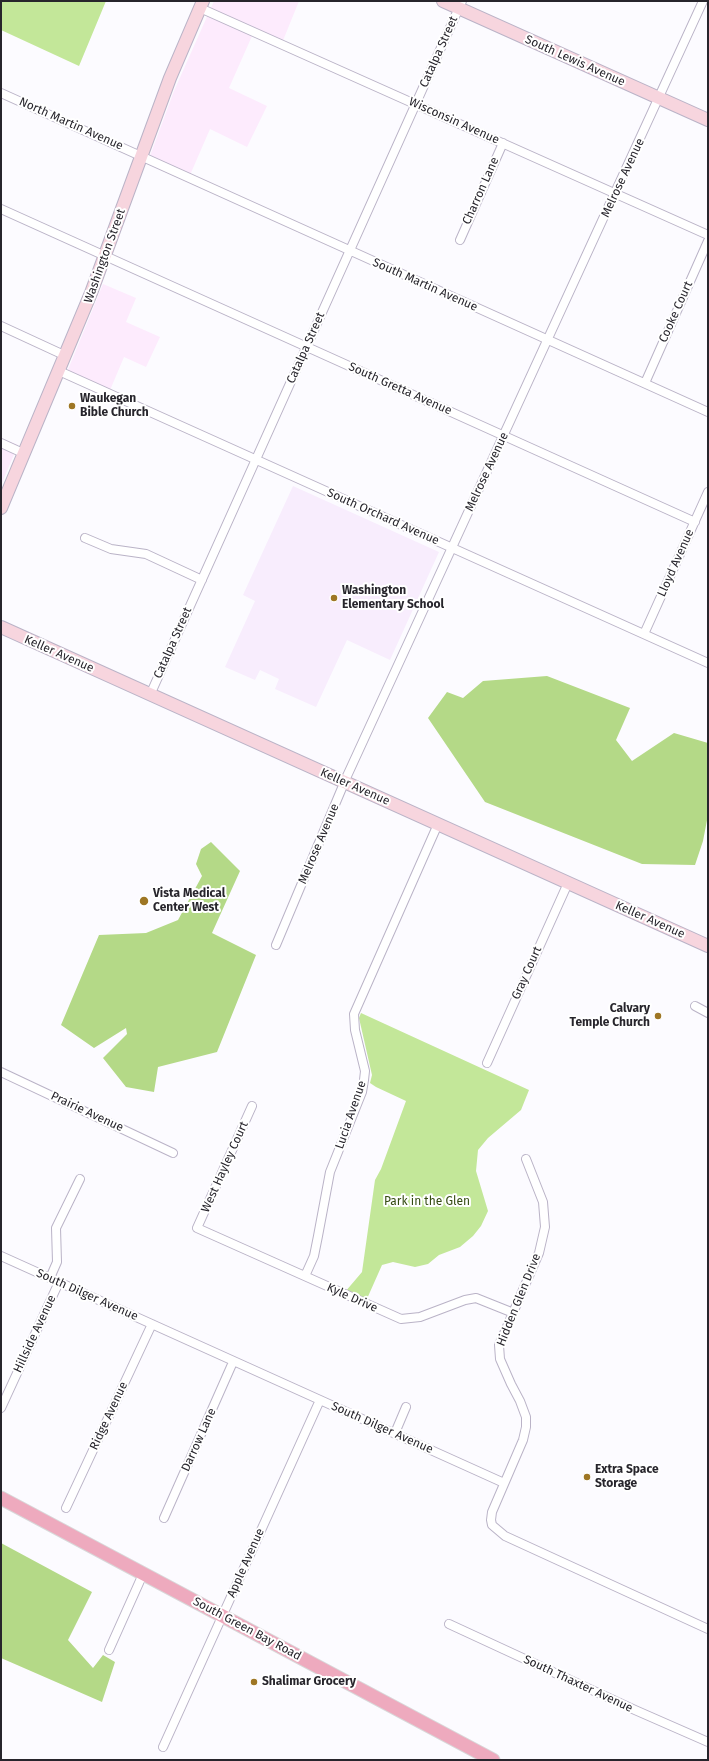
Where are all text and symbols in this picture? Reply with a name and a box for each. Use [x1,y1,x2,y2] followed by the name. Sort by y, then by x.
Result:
[417,14,461,90] street label: Catalpa Street
[523,32,627,90] street label: South Lewis Avenue
[17,95,125,153] street label: North Martin Avenue
[407,95,501,147] street label: Wisconsin Avenue
[598,136,648,220] street label: Melrose Avenue
[460,155,502,227] street label: Charron Lane
[81,207,129,305] street label: Washington Street
[370,255,480,315] street label: South Martin Avenue
[656,279,696,345] street label: Cooke Court
[284,310,328,386] street label: Catalpa Street
[346,360,454,418] street label: South Gretta Avenue
[80,392,149,420] place label: Waukegan Bible Church
[67,401,77,411] marker: Waukegan Bible Church
[462,430,512,514] street label: Melrose Avenue
[325,486,441,548] street label: South Orchard Avenue
[655,527,697,599] street label: Lloyd Avenue
[342,584,444,612] place label: Washington Elementary School
[329,593,339,603] marker: Washington Elementary School
[151,605,195,681] street label: Catalpa Street
[22,632,96,676] street label: Keller Avenue
[318,765,392,809] street label: Keller Avenue
[296,802,342,886] street label: Melrose Avenue
[153,887,225,915] place label: Vista Medical Center West
[138,895,150,907] marker: Vista Medical Center West
[613,898,687,942] street label: Keller Avenue
[509,944,545,1002] street label: Gray Court
[570,1002,650,1030] place label: Calvary Temple Church
[653,1011,663,1021] marker: Calvary Temple Church
[333,1079,369,1151] street label: Lucia Avenue
[48,1089,126,1135] street label: Prairie Avenue
[198,1119,252,1215] street label: West Hayley Court
[384,1195,470,1209] park label: Park in the Glen
[494,1252,544,1348] street label: Hidden Glen Drive
[34,1266,140,1324] street label: South Dilger Avenue
[324,1280,380,1316] street label: Kyle Drive
[11,1293,59,1375] street label: Hillside Avenue
[87,1380,131,1452] street label: Ridge Avenue
[329,1399,435,1457] street label: South Dilger Avenue
[179,1406,219,1474] street label: Darrow Lane
[595,1463,659,1491] place label: Extra Space Storage
[582,1472,592,1482] marker: Extra Space Storage
[224,1526,268,1600] street label: Apple Avenue
[190,1594,304,1664] street label: South Green Bay Road
[521,1652,635,1716] street label: South Thaxter Avenue
[262,1675,356,1689] place label: Shalimar Grocery
[249,1677,259,1687] marker: Shalimar Grocery

